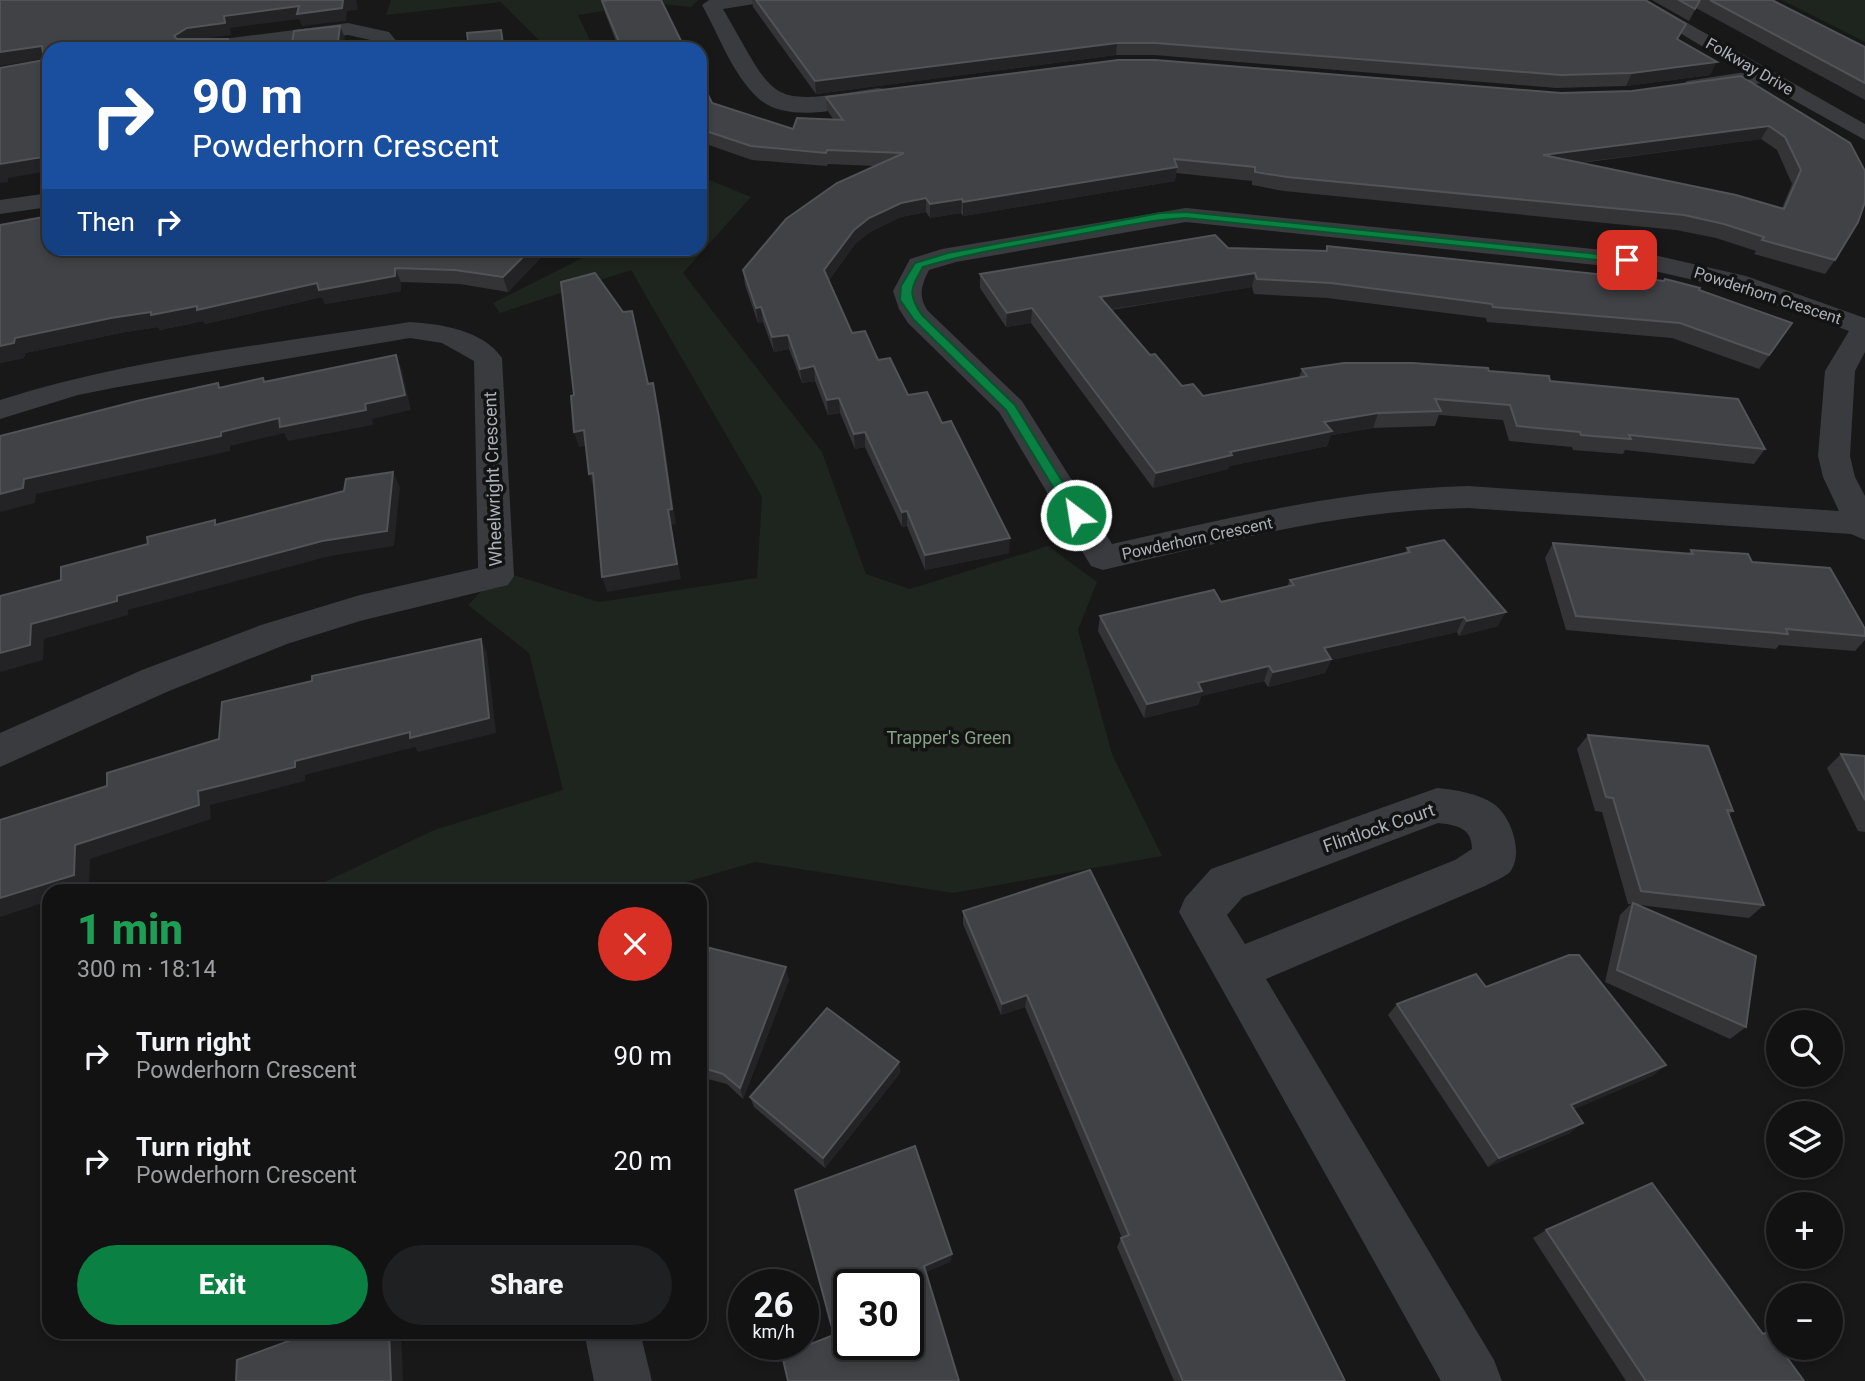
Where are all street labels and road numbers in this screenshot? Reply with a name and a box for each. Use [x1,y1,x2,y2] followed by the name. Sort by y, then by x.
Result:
[1703,34,1797,99] street label: Folkway Drive
[1692,263,1844,328] street label: Powderhorn Crescent
[479,391,506,567] street label: Wheelwright Crescent
[1120,513,1274,564] street label: Powderhorn Crescent
[1320,799,1437,856] street label: Flintlock Court

